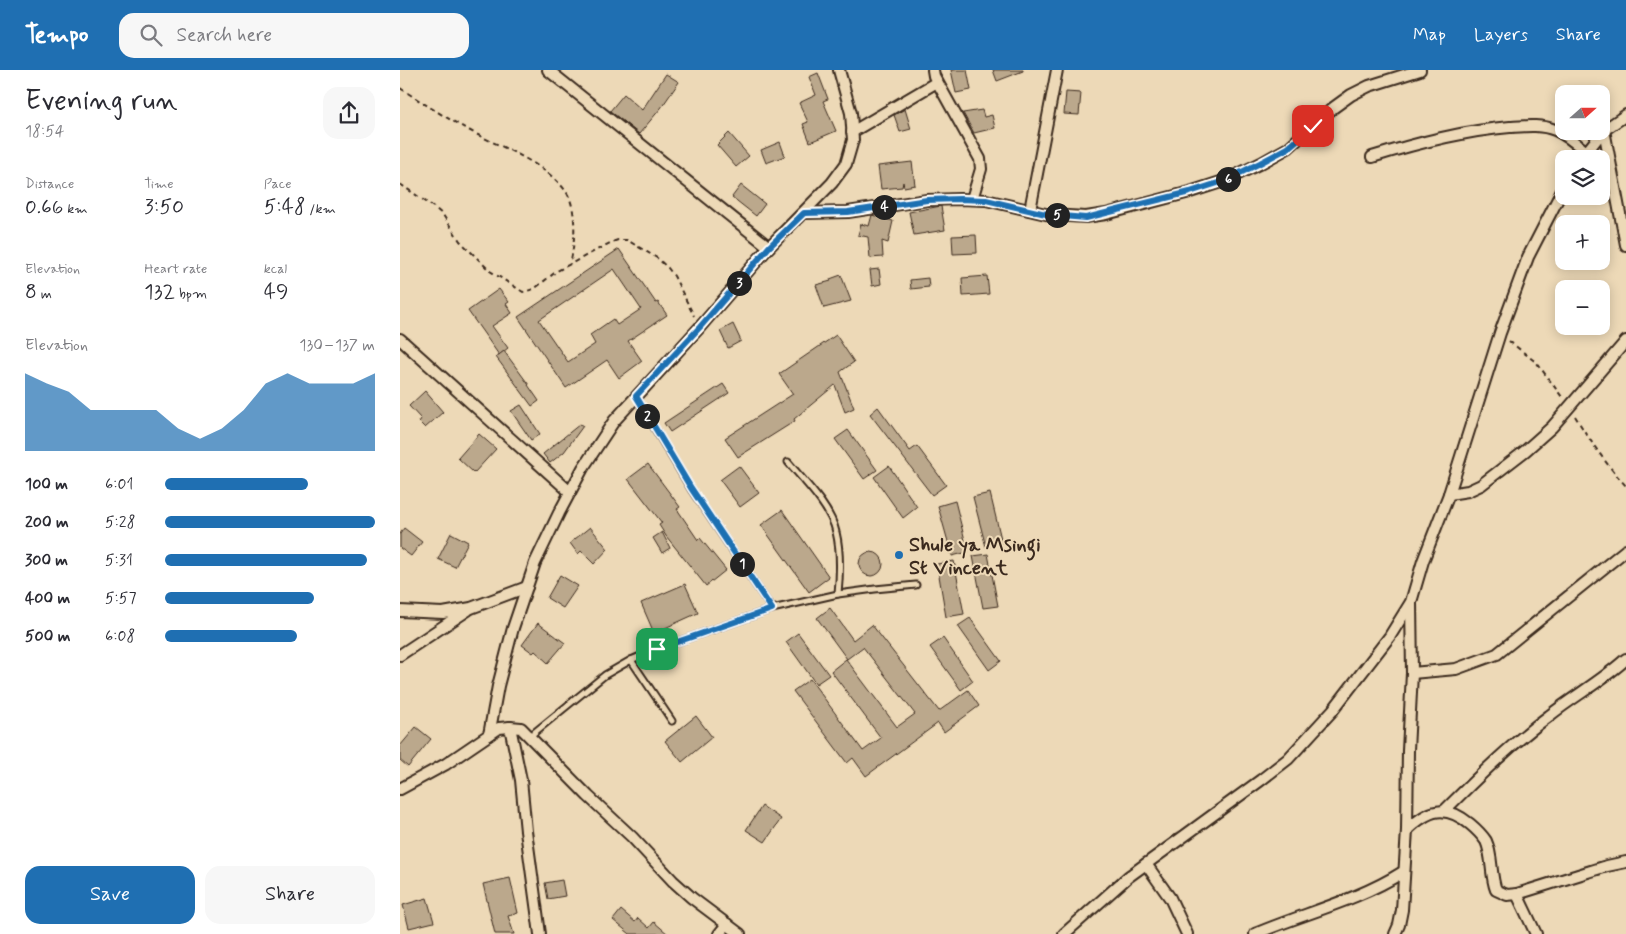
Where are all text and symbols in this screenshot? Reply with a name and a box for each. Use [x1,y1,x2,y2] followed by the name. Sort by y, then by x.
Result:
[119,13,469,58] search box
[25,20,89,51] text: Tempo
[137,21,165,49] icon: search
[177,23,272,48] text: Search here
[1413,23,1446,47] text: Map
[1474,23,1528,47] text: Layers
[1556,23,1601,47] text: Share
[25,83,178,120] text: Evening run
[1555,85,1610,140] north arrow
[1555,85,1610,335] map controls
[323,87,375,139] button: share
[1292,105,1334,147] pin
[1299,112,1327,140] icon: check
[25,121,65,142] text: 18:54
[1555,150,1610,205] button: layers
[1216,166,1240,192] pin: 6
[1225,170,1232,188] text: 6
[25,175,74,193] text: Distance
[144,175,174,193] text: Time
[264,175,292,193] text: Pace
[25,193,63,221] text: 0.66
[144,193,184,221] text: 3:50
[264,193,306,221] text: 5:48
[872,194,896,220] pin: 4
[880,198,889,216] text: 4
[63,200,88,218] text: km
[306,200,336,218] text: /km
[1044,202,1070,228] pin: 5
[1053,206,1062,224] text: 5
[1555,215,1610,270] button: +
[25,260,80,278] text: Elevation
[144,260,207,278] text: Heart rate
[264,260,287,278] text: kcal
[726,270,752,296] pin: 3
[736,274,743,292] text: 3
[25,278,37,306] text: 8
[144,278,175,306] text: 132
[264,278,288,306] text: 49
[1555,280,1610,335] button: −
[37,285,52,303] text: m
[175,285,207,303] text: bpm
[25,335,88,356] text: Elevation
[299,335,375,356] text: 130–137 m
[634,404,660,428] pin: 2
[644,407,651,425] text: 2
[25,474,68,495] text: 100 m
[105,474,133,495] text: 6:01
[25,512,69,533] text: 200 m
[105,512,135,533] text: 5:28
[909,532,1041,582] place label: Shule ya Msingi St Vincent
[893,549,905,561] marker: Shule ya Msingi St Vincent
[25,550,68,571] text: 300 m
[105,550,133,571] text: 5:31
[730,552,754,576] pin: 1
[739,555,746,573] text: 1
[25,588,70,609] text: 400 m
[105,588,137,609] text: 5:57
[25,626,70,647] text: 500 m
[105,626,135,647] text: 6:08
[636,628,678,670] pin
[643,635,671,663] icon: arrive
[25,866,195,924] button: Save
[205,866,375,924] button: Share

